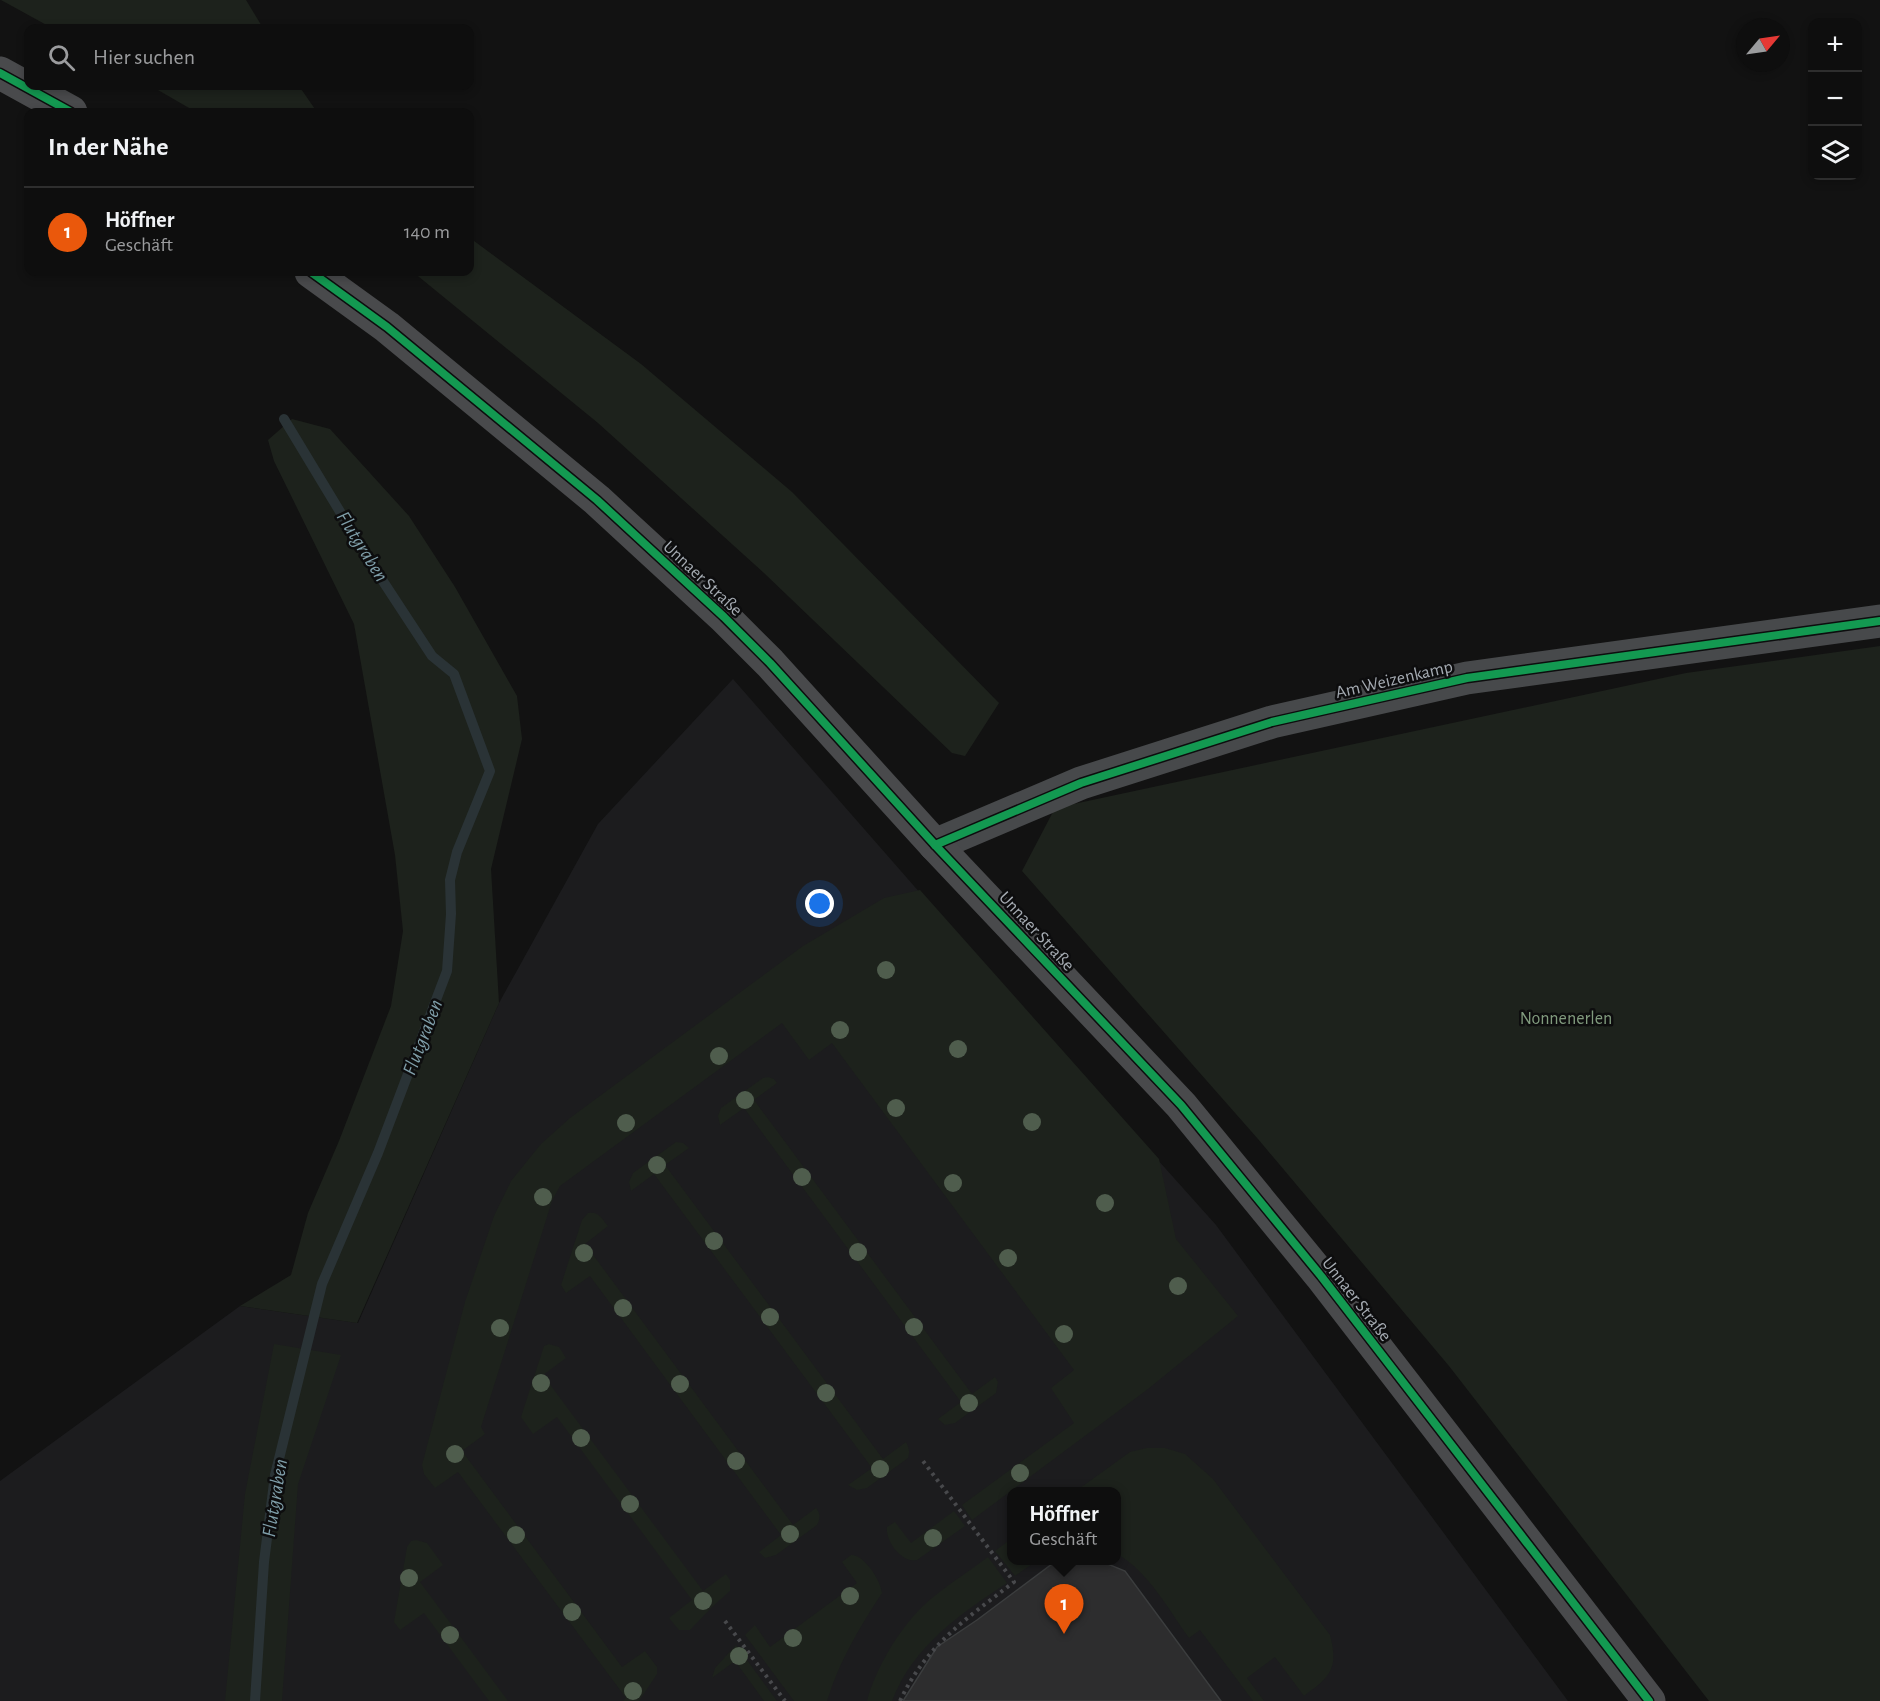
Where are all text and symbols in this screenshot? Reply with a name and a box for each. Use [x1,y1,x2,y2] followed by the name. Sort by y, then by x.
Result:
[1736,18,1790,72] north arrow
[1808,18,1862,180] map controls
[1808,18,1862,72] button: +
[24,24,474,90] search box
[45,41,78,74] icon: search
[93,46,195,68] text: Hier suchen
[1808,72,1862,126] button: −
[1808,126,1862,180] button: layers
[48,134,168,160] text: In der Nähe
[105,209,174,231] text: Höffner
[64,222,71,242] text: 1
[404,222,450,242] text: 140 m
[105,235,173,255] text: Geschäft
[333,508,392,585] water label: Flutgraben
[659,538,745,620] street label: Unnaer Straße
[1334,658,1455,702] street label: Am Weizenkamp
[805,889,834,918] your location
[995,889,1077,975] street label: Unnaer Straße
[399,997,446,1078] water label: Flutgraben
[1520,1010,1612,1028] park label: Nonnenerlen
[1318,1254,1394,1345] street label: Unnaer Straße
[259,1458,291,1539] water label: Flutgraben
[1007,1487,1121,1565] popup
[1029,1503,1099,1525] text: Höffner
[1029,1529,1097,1549] text: Geschäft
[1044,1584,1084,1634] pin: 1

